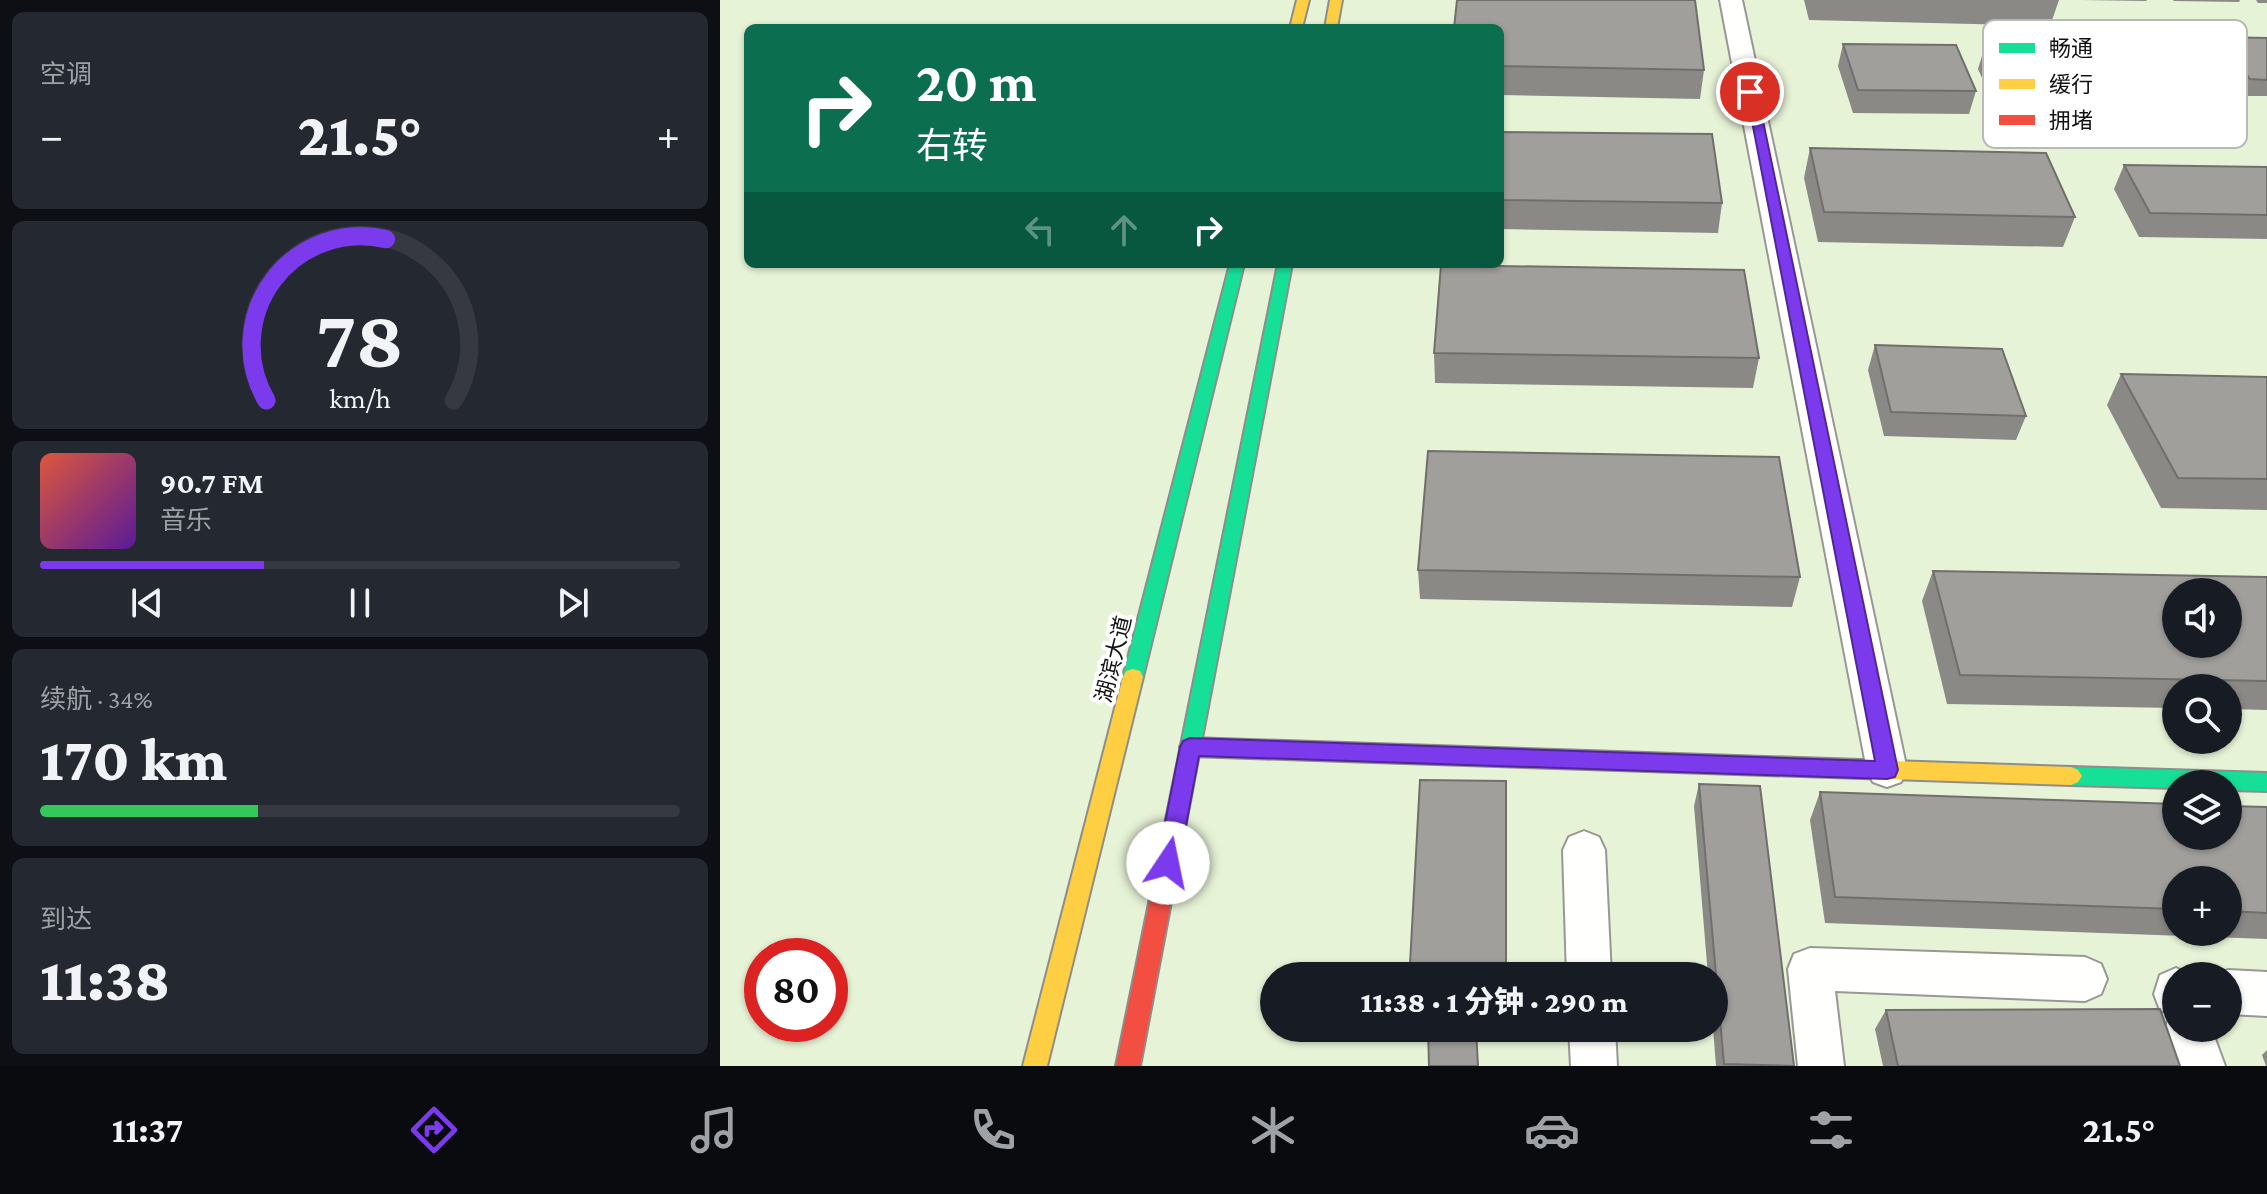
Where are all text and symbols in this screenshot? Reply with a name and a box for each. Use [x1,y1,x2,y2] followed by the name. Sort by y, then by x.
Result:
[1983,20,2247,148] legend
[2049,36,2093,61] text: 畅通
[916,51,1037,113] text: 20 m
[784,56,888,160] icon: right
[1716,58,1784,126] pin
[40,60,92,89] text: 空调
[1728,70,1772,114] icon: arrive
[2049,72,2093,97] text: 缓行
[297,101,423,168] text: 21.5°
[2049,108,2093,133] text: 拥堵
[40,111,63,159] text: −
[657,111,680,159] text: +
[916,126,988,166] text: 右转
[1018,208,1062,252] icon: left
[1102,208,1146,252] icon: ahead
[1186,208,1230,252] icon: right
[316,291,404,384] text: 78
[329,382,391,414] text: km/h
[160,466,264,499] text: 90.7 FM
[160,506,212,535] text: 音乐
[2162,578,2242,1042] map controls
[2162,578,2242,658] button: sound
[125,581,169,625] icon: previous
[338,581,382,625] icon: pause
[551,581,595,625] icon: next
[1091,613,1136,705] street label: 湖滨大道
[2162,674,2242,754] button: search
[40,685,153,714] text: 续航 · 34%
[40,726,227,793] text: 170 km
[2162,770,2242,850] button: layers
[1126,821,1210,905] position arrow
[2162,866,2242,946] button: +
[40,905,92,934] text: 到达
[744,938,848,1042] speed limit sign: 80
[40,946,170,1013] text: 11:38
[2162,962,2242,1042] button: −
[1360,985,1628,1018] text: 11:38 · 1 分钟 · 290 m
[406,1102,462,1158] icon: directions
[686,1102,742,1158] icon: music
[965,1102,1021,1158] icon: phone
[1245,1102,1301,1158] icon: climate
[1524,1102,1580,1158] icon: car
[1803,1102,1859,1158] icon: filters
[112,1110,183,1150] text: 11:37
[2083,1110,2155,1150] text: 21.5°

